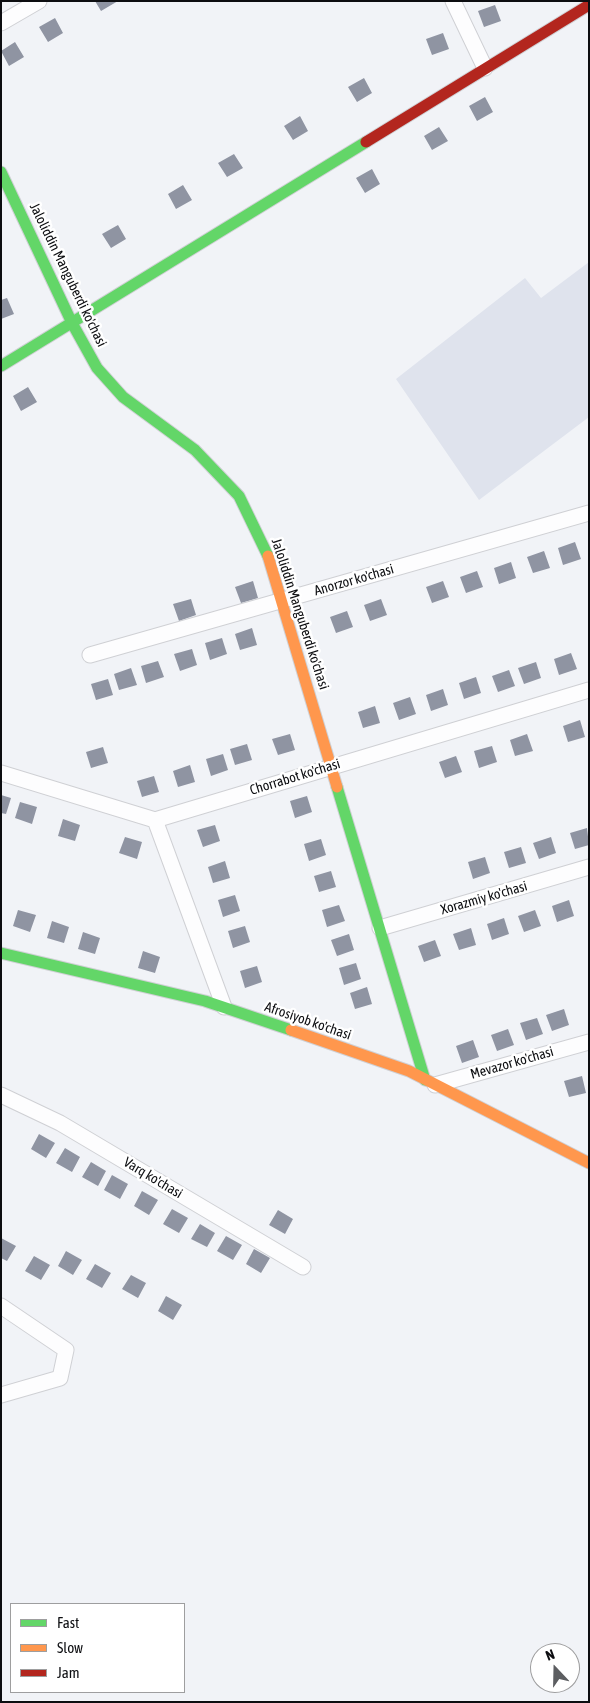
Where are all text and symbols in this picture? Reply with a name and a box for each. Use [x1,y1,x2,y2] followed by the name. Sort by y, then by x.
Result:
[26,200,110,350] street label: Jaloliddin Manguberdi ko'chasi
[268,536,332,692] street label: Jaloliddin Manguberdi ko'chasi
[312,561,396,599] street label: Anorzor ko'chasi
[248,755,342,799] street label: Chorrabot ko'chasi
[439,878,529,918] street label: Xorazmiy ko'chasi
[262,998,354,1044] street label: Afrosiyob ko'chasi
[469,1043,555,1083] street label: Mevazor ko'chasi
[120,1154,186,1202] street label: Varq ko'chasi
[10,1603,185,1693] legend
[57,1614,79,1631] text: Fast
[57,1639,83,1656] text: Slow
[530,1643,580,1693] north arrow
[543,1646,557,1664] text: N
[57,1664,80,1681] text: Jam

